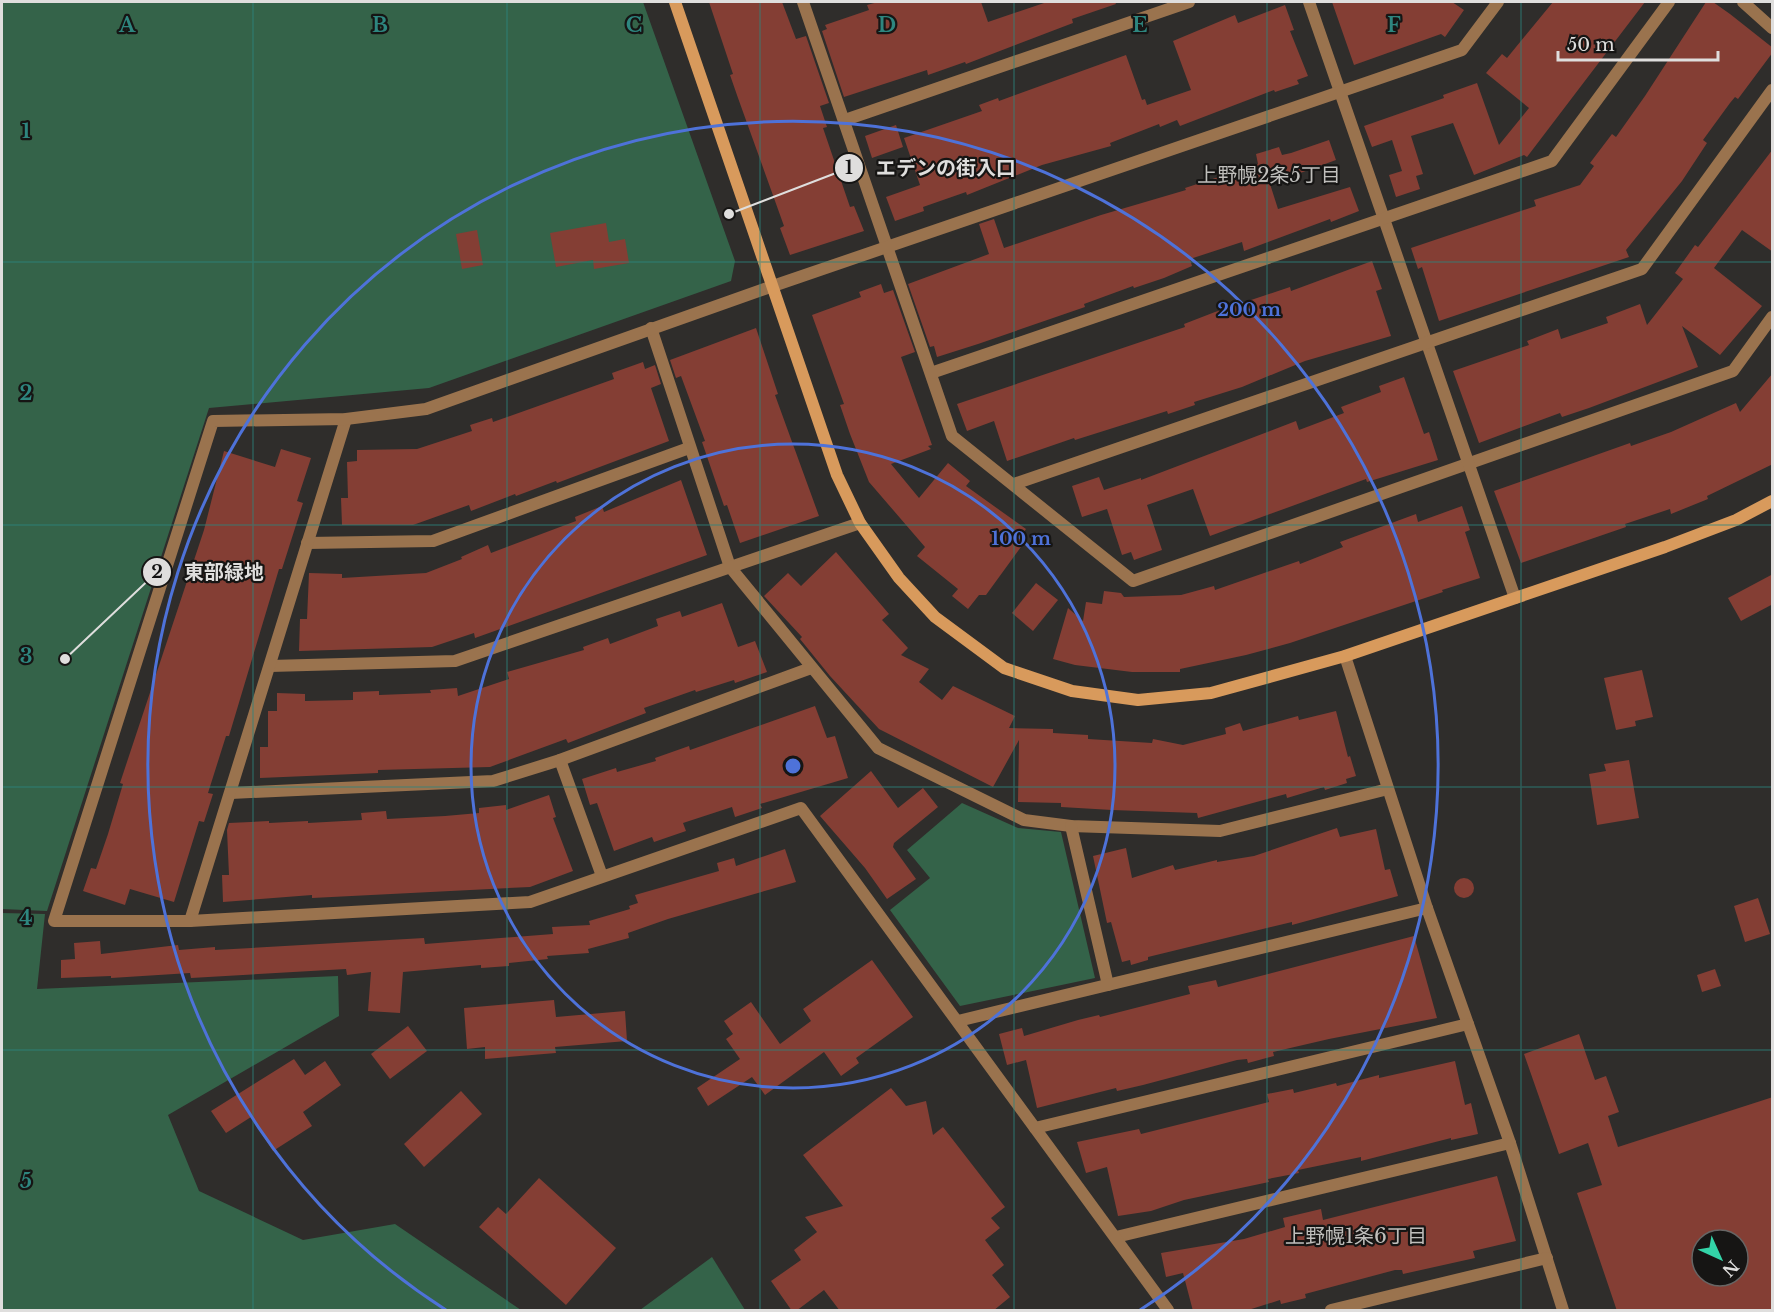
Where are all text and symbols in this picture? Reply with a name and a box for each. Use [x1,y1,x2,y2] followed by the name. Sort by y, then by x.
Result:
[118,13,136,37] text: A
[372,13,388,37] text: B
[626,13,642,37] text: C
[878,13,896,37] text: D
[1132,13,1148,37] text: E
[1387,13,1401,37] text: F
[1558,24,1718,62] scale bar
[1567,34,1615,56] text: 50 m
[22,119,31,143] text: 1
[834,149,1028,187] callout: エデンの街入口
[876,156,1016,180] text: エデンの街入口
[845,157,853,179] text: 1
[1197,163,1341,187] district label: 上野幌2条5丁目
[1217,299,1281,321] text: 200 m
[19,381,33,405] text: 2
[991,528,1051,550] text: 100 m
[142,553,276,591] callout: 東部緑地
[184,560,264,584] text: 東部緑地
[151,561,163,583] text: 2
[20,644,32,668] text: 3
[783,756,803,776] centre of rings
[19,906,33,930] text: 4
[20,1169,32,1193] text: 5
[1285,1224,1427,1248] district label: 上野幌1条6丁目
[1690,1228,1750,1288] north arrow
[1718,1256,1743,1281] text: N

